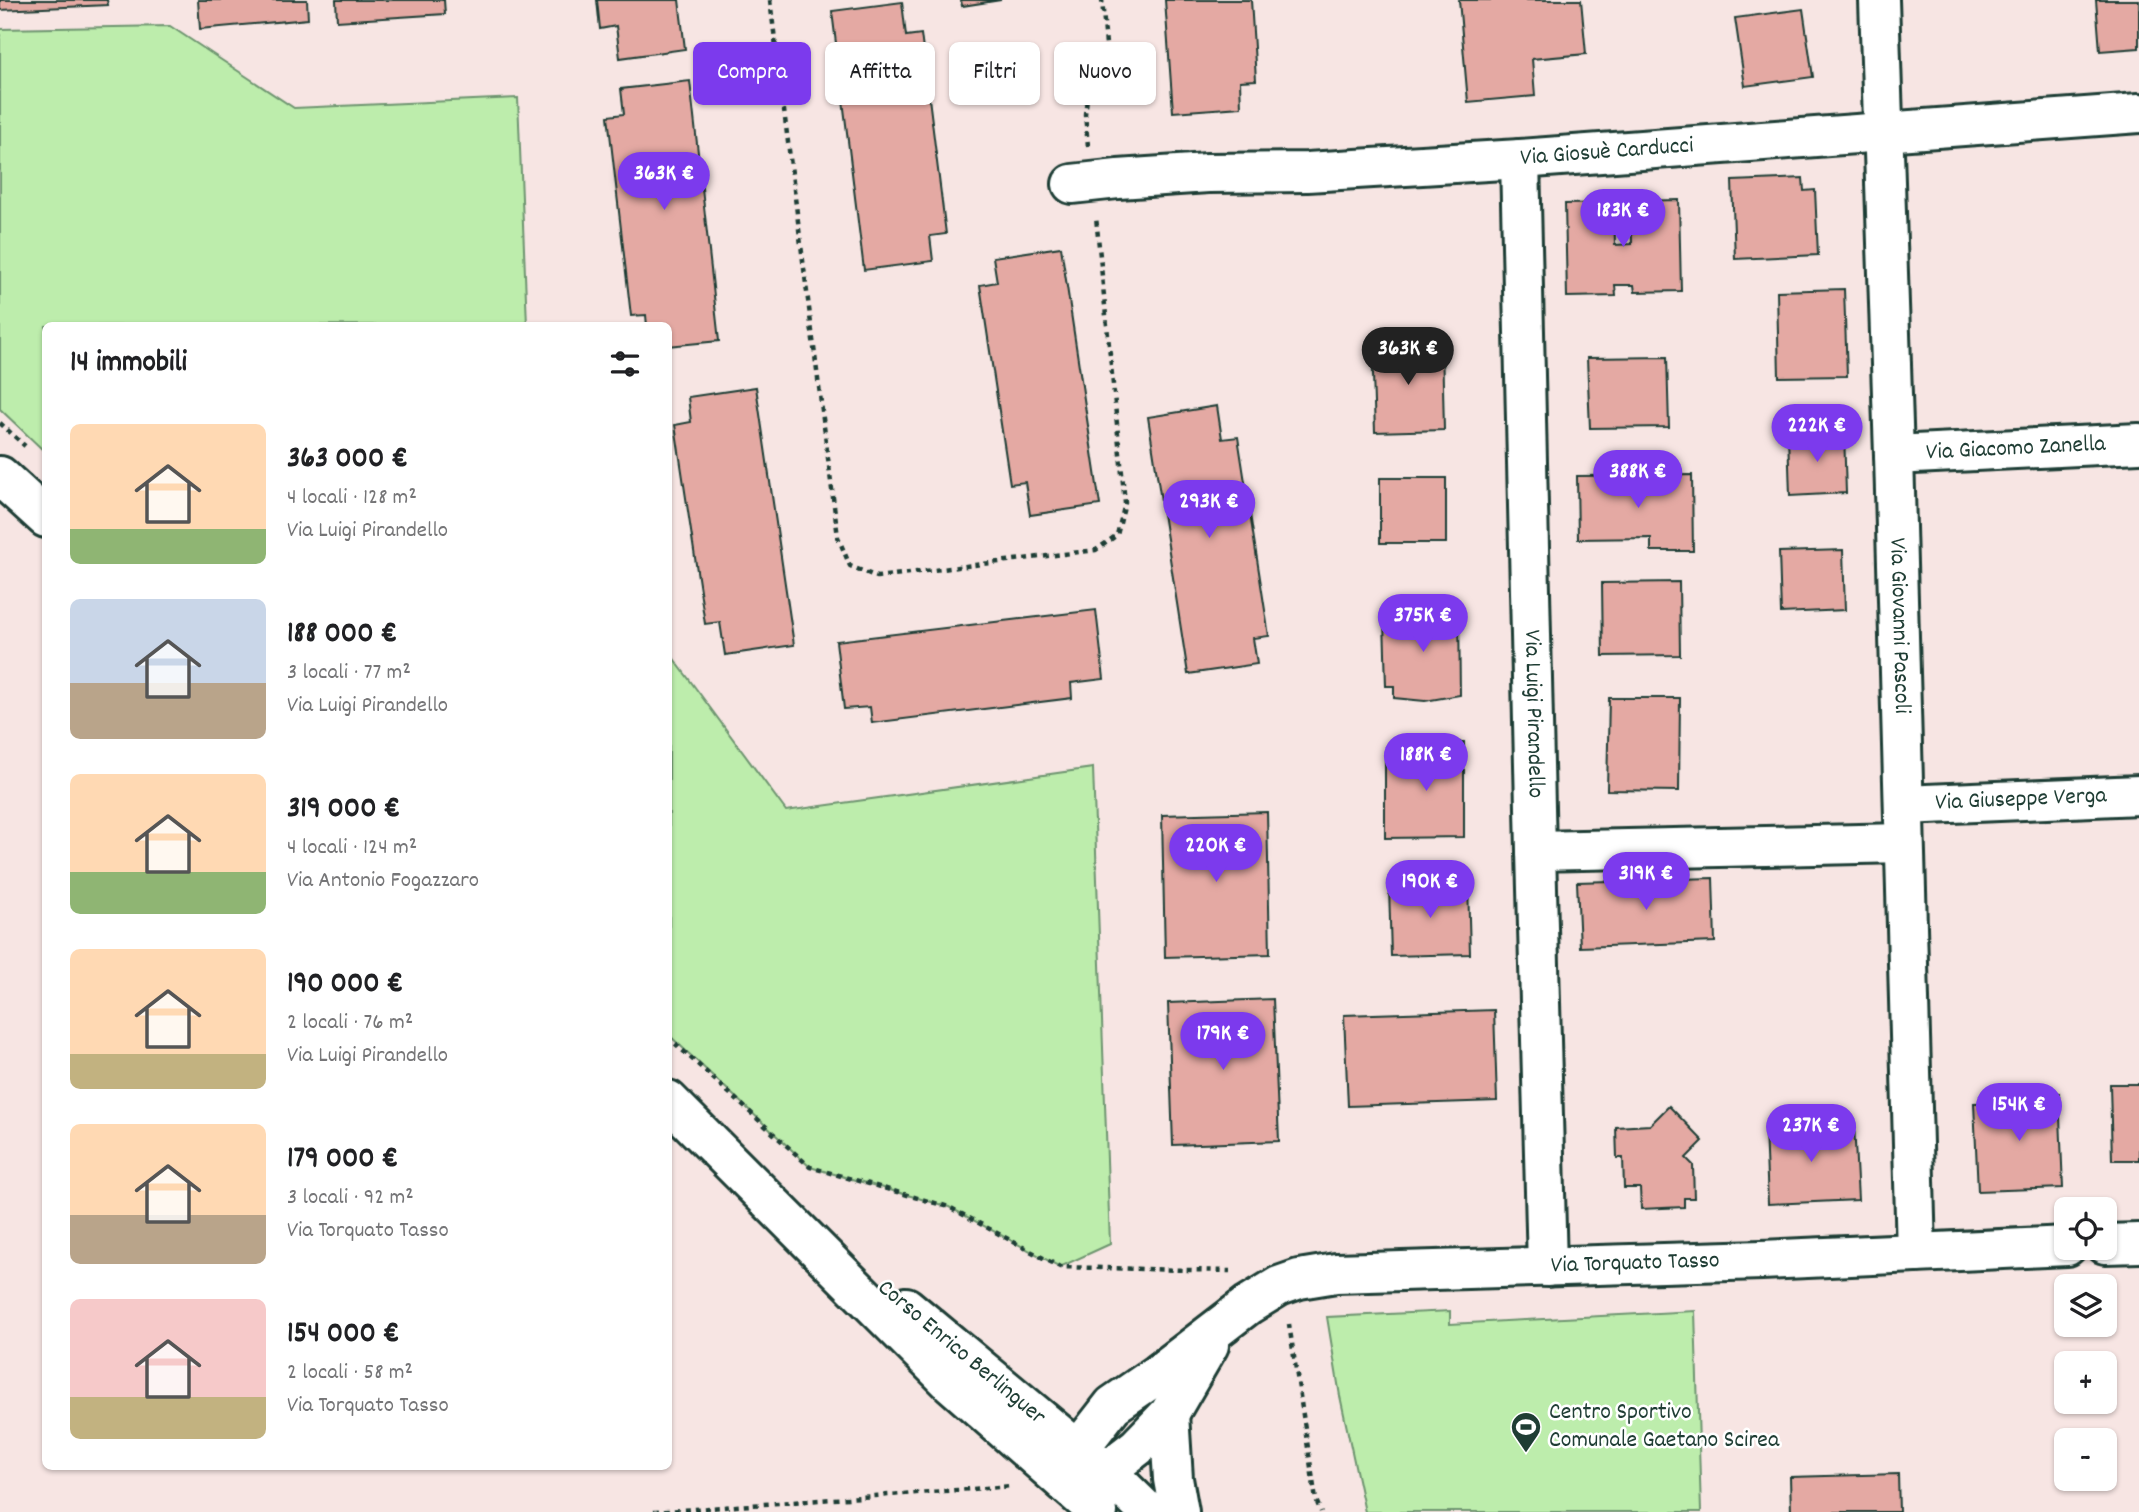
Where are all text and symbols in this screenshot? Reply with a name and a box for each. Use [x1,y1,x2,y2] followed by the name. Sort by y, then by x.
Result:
[693,42,811,105] chip: Compra
[825,42,935,105] chip: Affitta
[949,42,1040,105] chip: Filtri
[1054,42,1156,105] chip: Nuovo
[1519,129,1695,176] street label: Via Giosuè Carducci
[607,152,721,212] pin: 363K €
[634,158,694,191] text: 363K €
[1566,190,1680,249] pin: 183K €
[1596,195,1650,228] text: 183K €
[1351,328,1465,387] pin: 363K €
[1378,333,1438,366] text: 363K €
[70,343,187,386] text: 14 immobili
[606,345,644,383] icon: filters
[1760,405,1874,464] pin: 222K €
[1788,410,1846,443] text: 222K €
[1925,428,2107,470] street label: Via Giacomo Zanella
[287,439,408,482] text: 363 000 €
[1581,450,1695,510] pin: 388K €
[126,452,210,536] icon: home
[1609,456,1667,489] text: 388K €
[1152,480,1266,540] pin: 293K €
[287,482,417,515] text: 4 locali · 128 m²
[1179,486,1239,519] text: 293K €
[287,515,448,548] text: Via Luigi Pirandello
[1879,537,1918,714] street label: Via Giovanni Pascoli
[1366,594,1480,654] pin: 375K €
[1394,600,1452,633] text: 375K €
[287,614,397,657] text: 188 000 €
[126,627,210,711] icon: home
[1514,629,1552,798] street label: Via Luigi Pirandello
[287,657,411,690] text: 3 locali · 77 m²
[287,690,448,723] text: Via Luigi Pirandello
[1369,734,1483,793] pin: 188K €
[1400,739,1452,772] text: 188K €
[1935,779,2108,821] street label: Via Giuseppe Verga
[287,789,400,832] text: 319 000 €
[126,802,210,886] icon: home
[1159,824,1273,884] pin: 220K €
[1185,830,1247,863] text: 220K €
[287,832,417,865] text: 4 locali · 124 m²
[1589,852,1703,912] pin: 319K €
[1619,858,1673,891] text: 319K €
[1373,860,1487,920] pin: 190K €
[287,865,479,898] text: Via Antonio Fogazzaro
[1402,866,1458,899] text: 190K €
[287,964,403,1007] text: 190 000 €
[126,977,210,1061] icon: home
[287,1007,413,1040] text: 2 locali · 76 m²
[1166,1012,1280,1072] pin: 179K €
[1196,1018,1250,1051] text: 179K €
[287,1040,448,1073] text: Via Luigi Pirandello
[1962,1084,2076,1143] pin: 154K €
[1992,1089,2046,1122] text: 154K €
[1754,1104,1868,1164] pin: 237K €
[1782,1110,1840,1143] text: 237K €
[287,1139,398,1182] text: 179 000 €
[126,1152,210,1236] icon: home
[287,1182,414,1215] text: 3 locali · 92 m²
[2054,1197,2117,1491] map controls
[2054,1197,2117,1260] button: locate
[287,1215,449,1248] text: Via Torquato Tasso
[1550,1244,1720,1283] street label: Via Torquato Tasso
[869,1272,1053,1434] street label: Corso Enrico Berlinguer
[2054,1274,2117,1337] button: layers
[287,1314,399,1357] text: 154 000 €
[126,1327,210,1411] icon: home
[2054,1351,2117,1414] button: +
[287,1357,413,1390] text: 2 locali · 58 m²
[287,1390,449,1423] text: Via Torquato Tasso
[1549,1396,1780,1458] place label: Centro Sportivo Comunale Gaetano Scirea
[1509,1410,1543,1454] sports icon: Centro Sportivo Comunale Gaetano Scirea
[2054,1428,2117,1491] button: −

